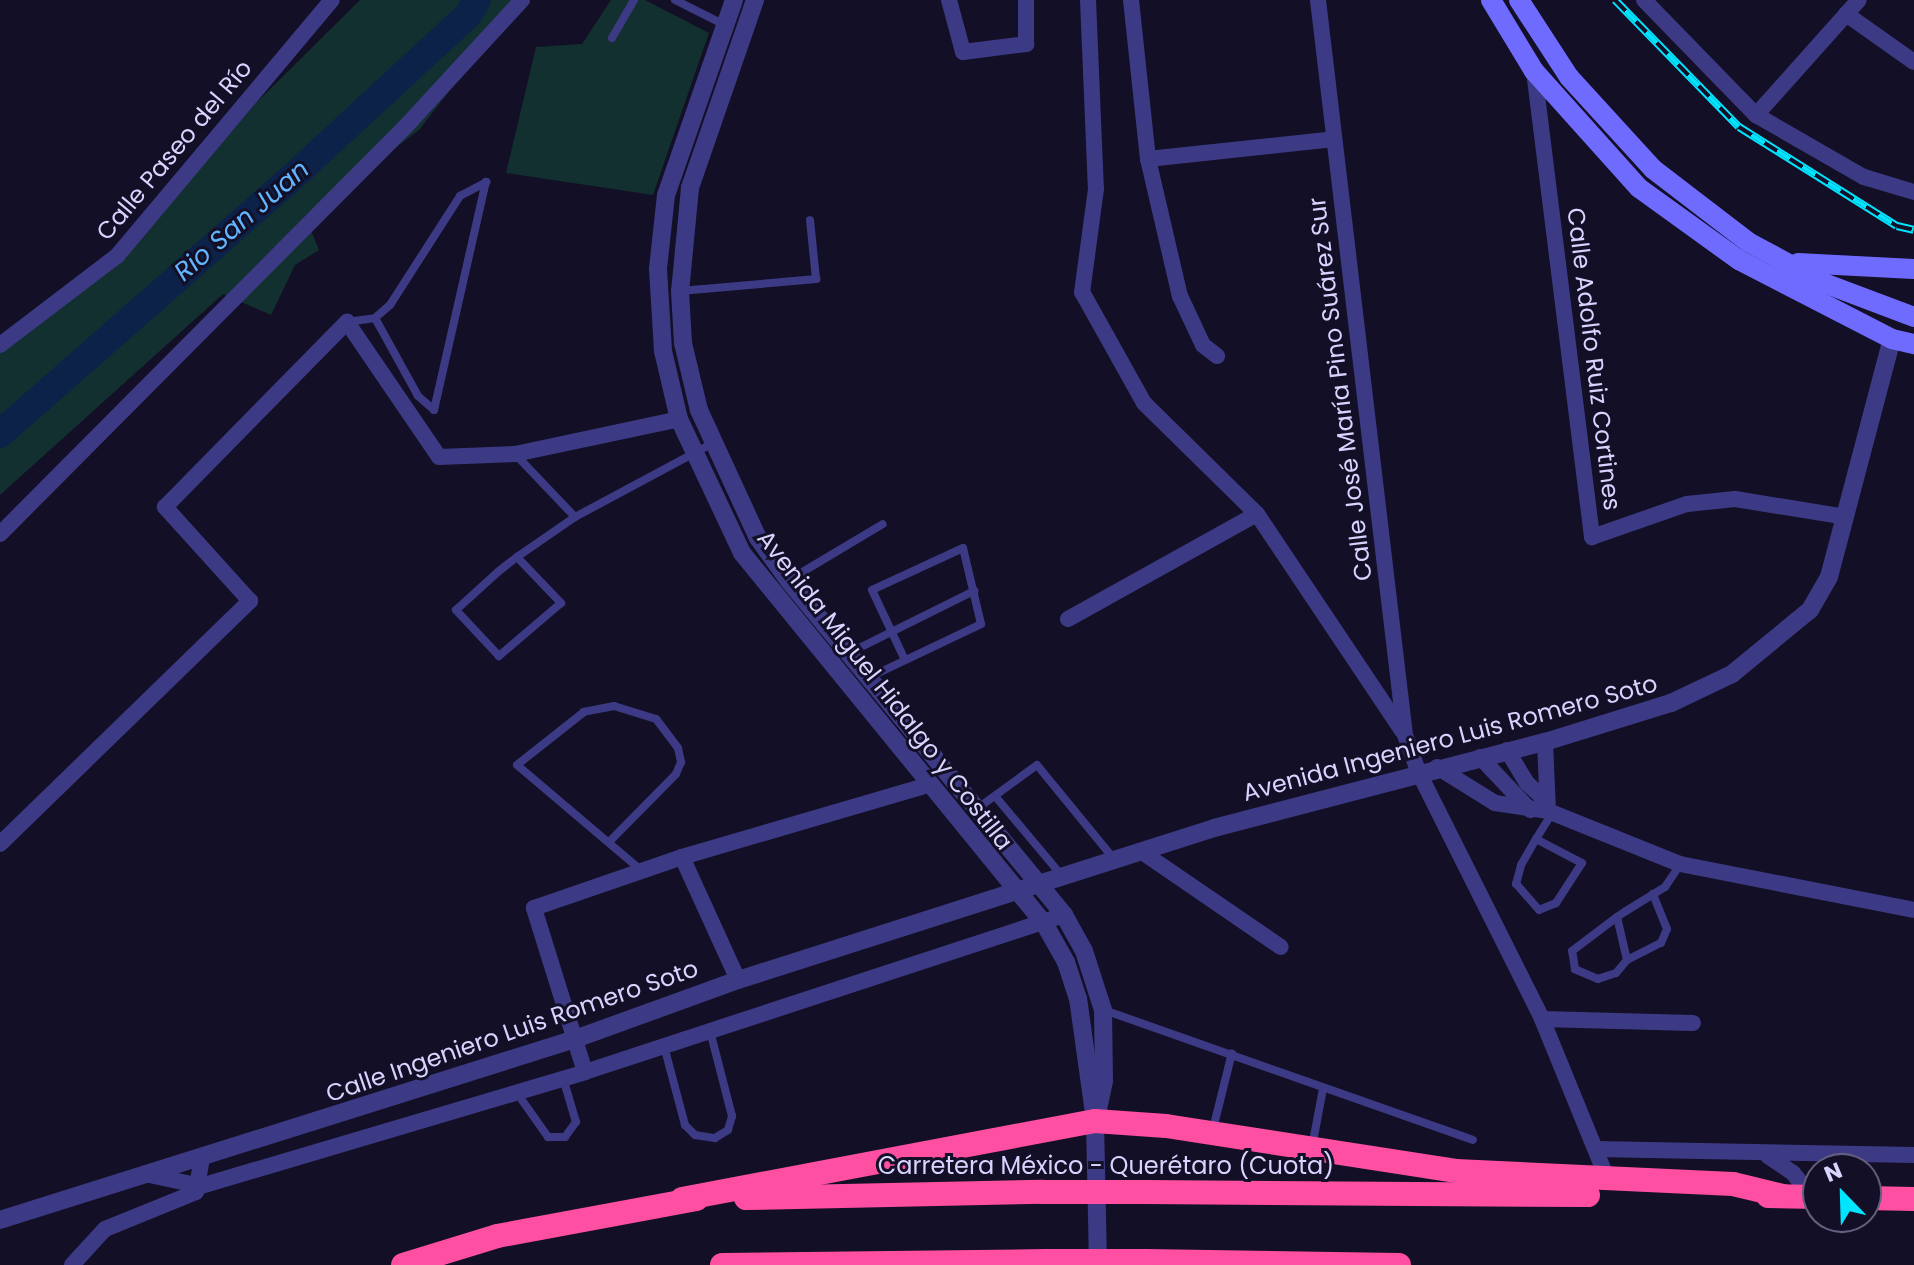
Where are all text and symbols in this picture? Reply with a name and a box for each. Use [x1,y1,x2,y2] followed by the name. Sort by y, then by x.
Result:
[90,54,258,246] street label: Calle Paseo del Río
[168,154,316,288] water label: Rio San Juan
[1302,196,1378,582] street label: Calle José María Pino Suárez Sur
[1561,206,1627,512] street label: Calle Adolfo Ruiz Cortines
[751,524,1019,856] street label: Avenida Miguel Hidalgo y Costilla
[1239,669,1661,807] street label: Avenida Ingeniero Luis Romero Soto
[322,954,702,1108] street label: Calle Ingeniero Luis Romero Soto
[878,1152,1334,1180] street label: Carretera México - Querétaro (Cuota)
[1802,1153,1882,1233] north arrow
[1820,1155,1847,1190] text: N

